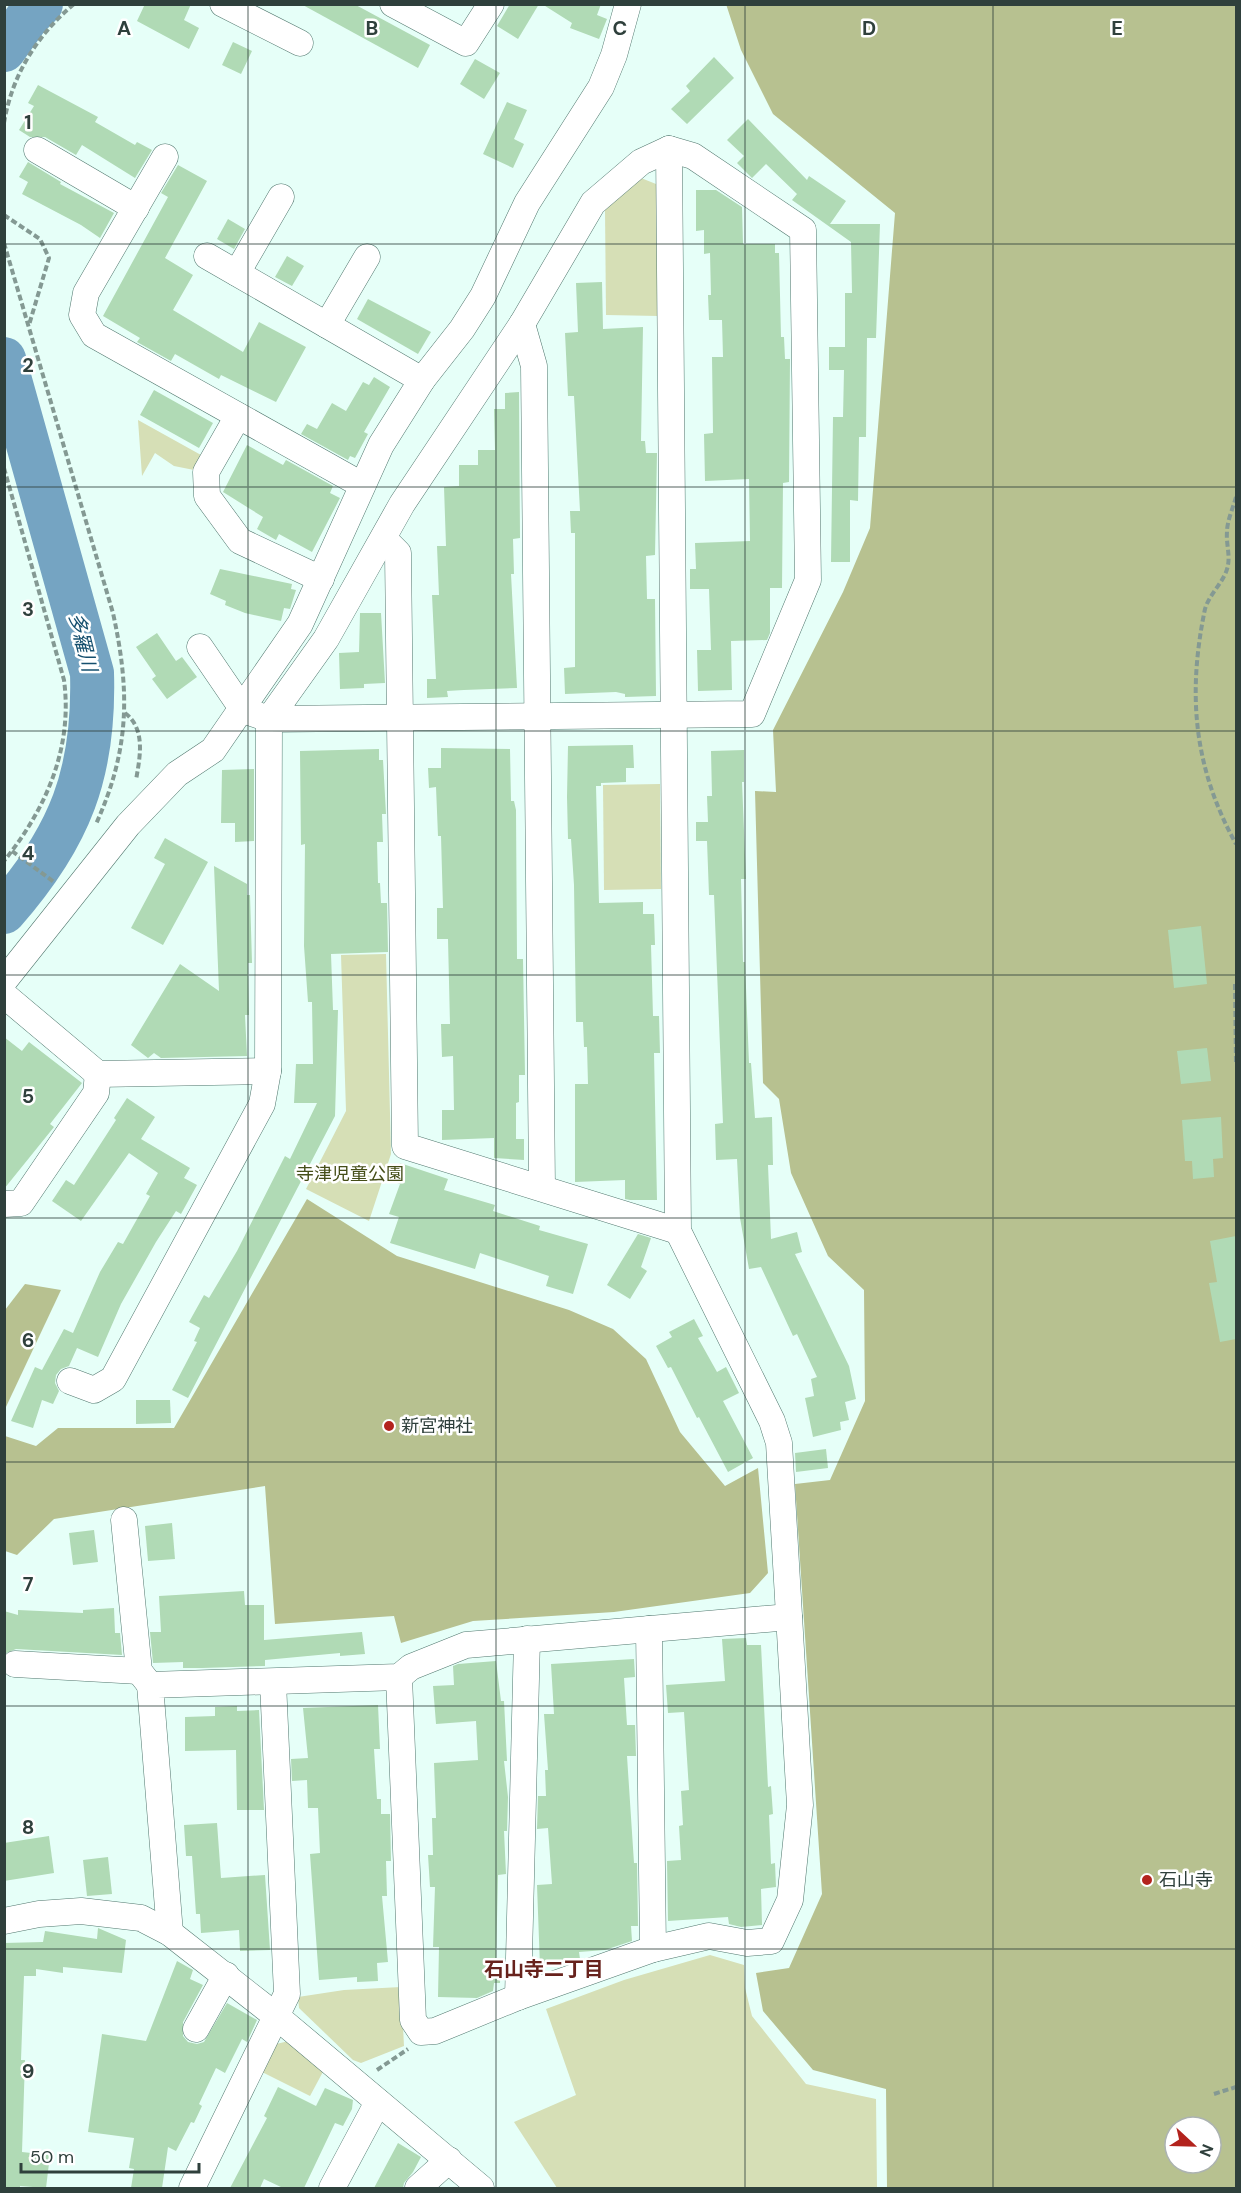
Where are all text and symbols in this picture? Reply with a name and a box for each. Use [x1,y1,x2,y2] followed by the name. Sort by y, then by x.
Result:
[117,15,131,41] text: A
[366,15,378,41] text: B
[613,15,627,41] text: C
[862,15,876,41] text: D
[1111,15,1123,41] text: E
[24,109,32,135] text: 1
[22,352,34,378] text: 2
[22,596,34,622] text: 3
[63,610,103,676] water label: 多羅川
[22,840,35,866] text: 4
[22,1083,34,1109] text: 5
[296,1162,404,1186] park label: 寺津児童公園
[22,1327,34,1353] text: 6
[401,1414,473,1438] place label: 新宮神社
[382,1419,396,1433] marker: 新宮神社
[23,1571,34,1597] text: 7
[22,1814,34,1840] text: 8
[1159,1868,1213,1892] place label: 石山寺
[1140,1873,1154,1887] marker: 石山寺
[484,1956,604,1982] district label: 石山寺二丁目
[22,2058,34,2084] text: 9
[1163,2115,1223,2175] north arrow
[21,2136,200,2174] scale bar
[1195,2141,1218,2160] text: N
[30,2145,74,2169] text: 50 m

